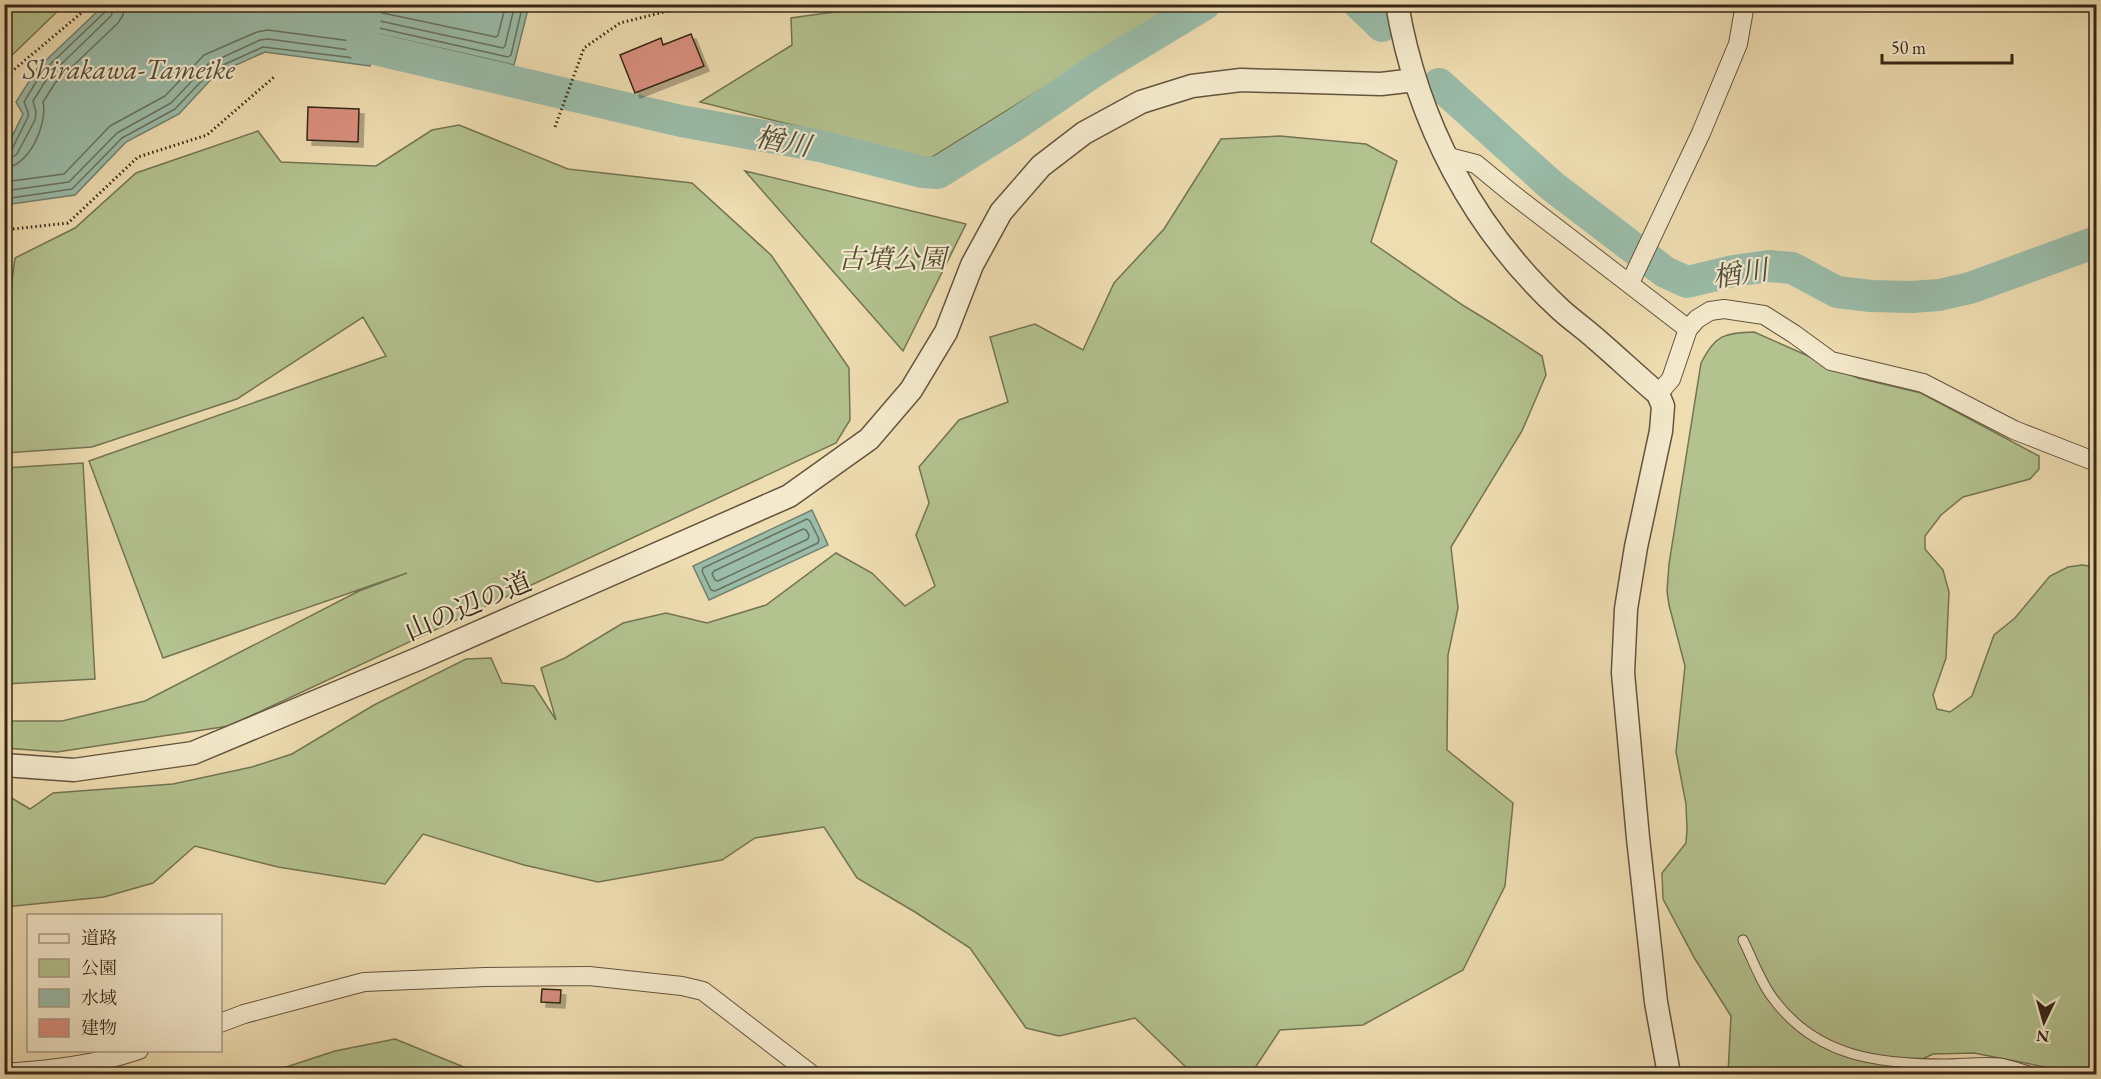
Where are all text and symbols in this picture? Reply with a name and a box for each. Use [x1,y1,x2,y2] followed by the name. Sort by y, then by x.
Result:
[1882,27,2012,65] scale bar
[1891,36,1926,59] text: 50 m
[22,51,236,87] water label: Shirakawa-Tameike
[752,118,817,165] water label: 楢川
[838,241,950,276] park label: 古墳公園
[1710,250,1773,295] water label: 楢川
[399,563,537,648] street label: 山の辺の道
[27,914,222,1052] legend
[81,926,117,949] text: 道路
[81,956,117,979] text: 公園
[81,986,117,1009] text: 水域
[2014,992,2074,1052] north arrow
[81,1016,117,1039] text: 建物
[2035,1025,2050,1047] text: N

